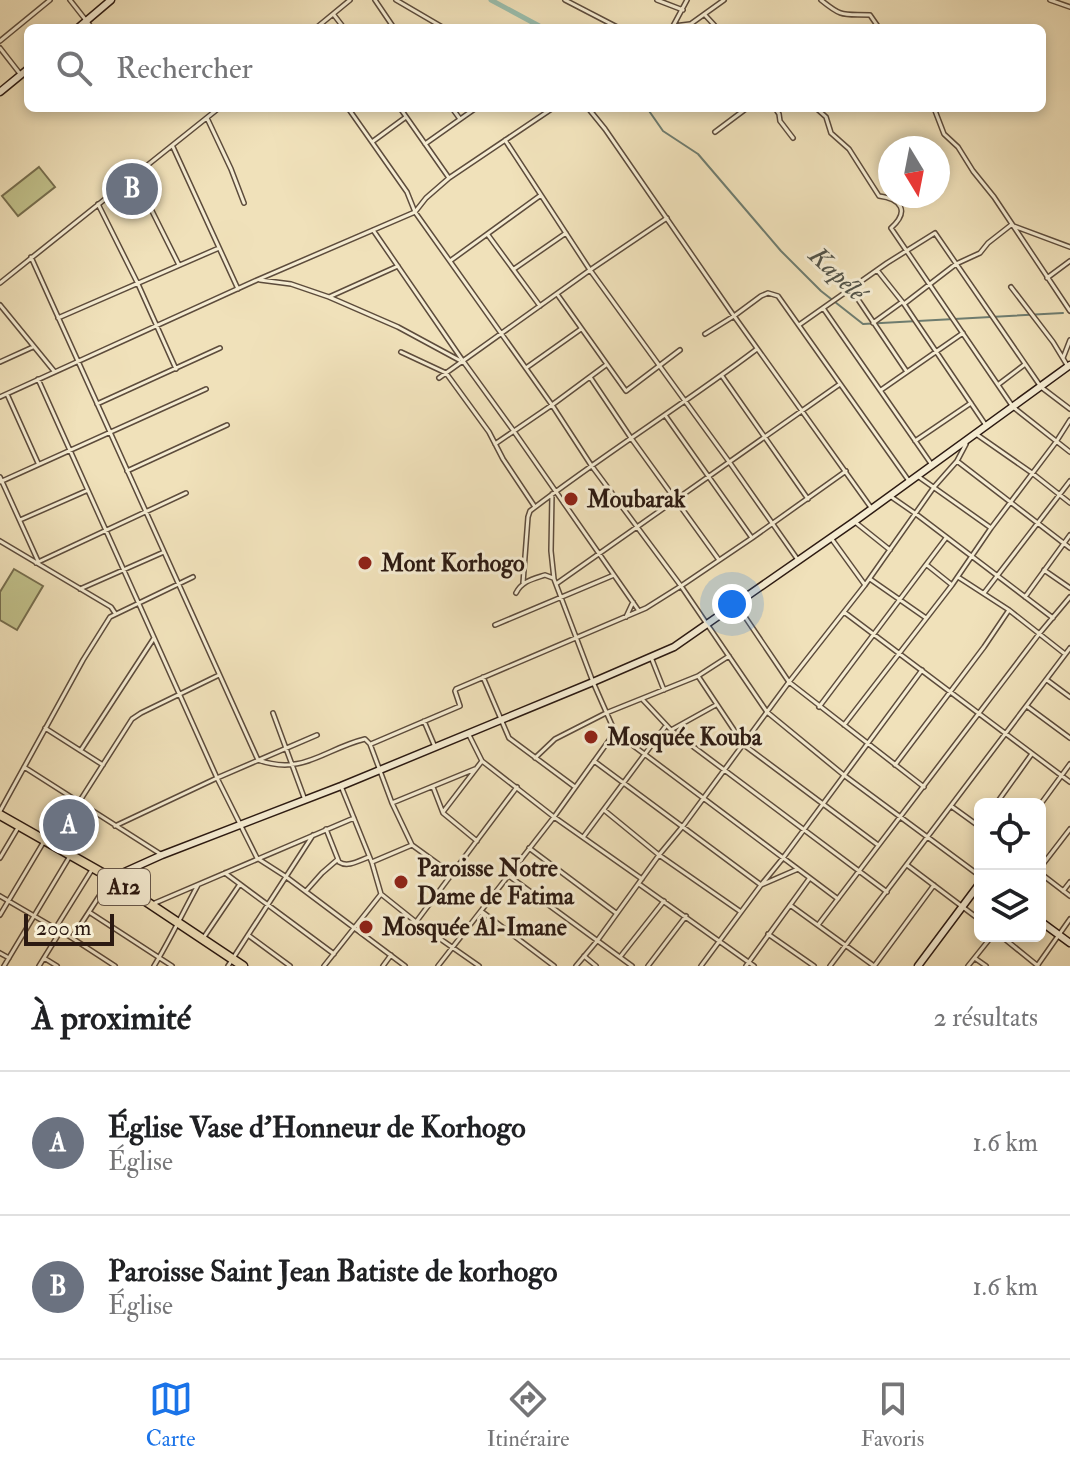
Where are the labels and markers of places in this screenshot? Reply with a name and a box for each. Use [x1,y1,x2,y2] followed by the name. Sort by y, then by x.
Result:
[106,159,158,219] pin: B
[586,484,686,515] place label: Moubarak
[562,490,580,508] marker: Moubarak
[380,548,525,579] place label: Mont Korhogo
[356,554,374,572] marker: Mont Korhogo
[606,722,763,753] place label: Mosquée Kouba
[582,728,600,746] marker: Mosquée Kouba
[43,795,95,855] pin: A
[417,853,575,912] place label: Paroisse Notre Dame de Fatima
[392,873,410,891] marker: Paroisse Notre Dame de Fatima
[381,912,567,943] place label: Mosquée Al-Imane
[357,918,375,936] marker: Mosquée Al-Imane

